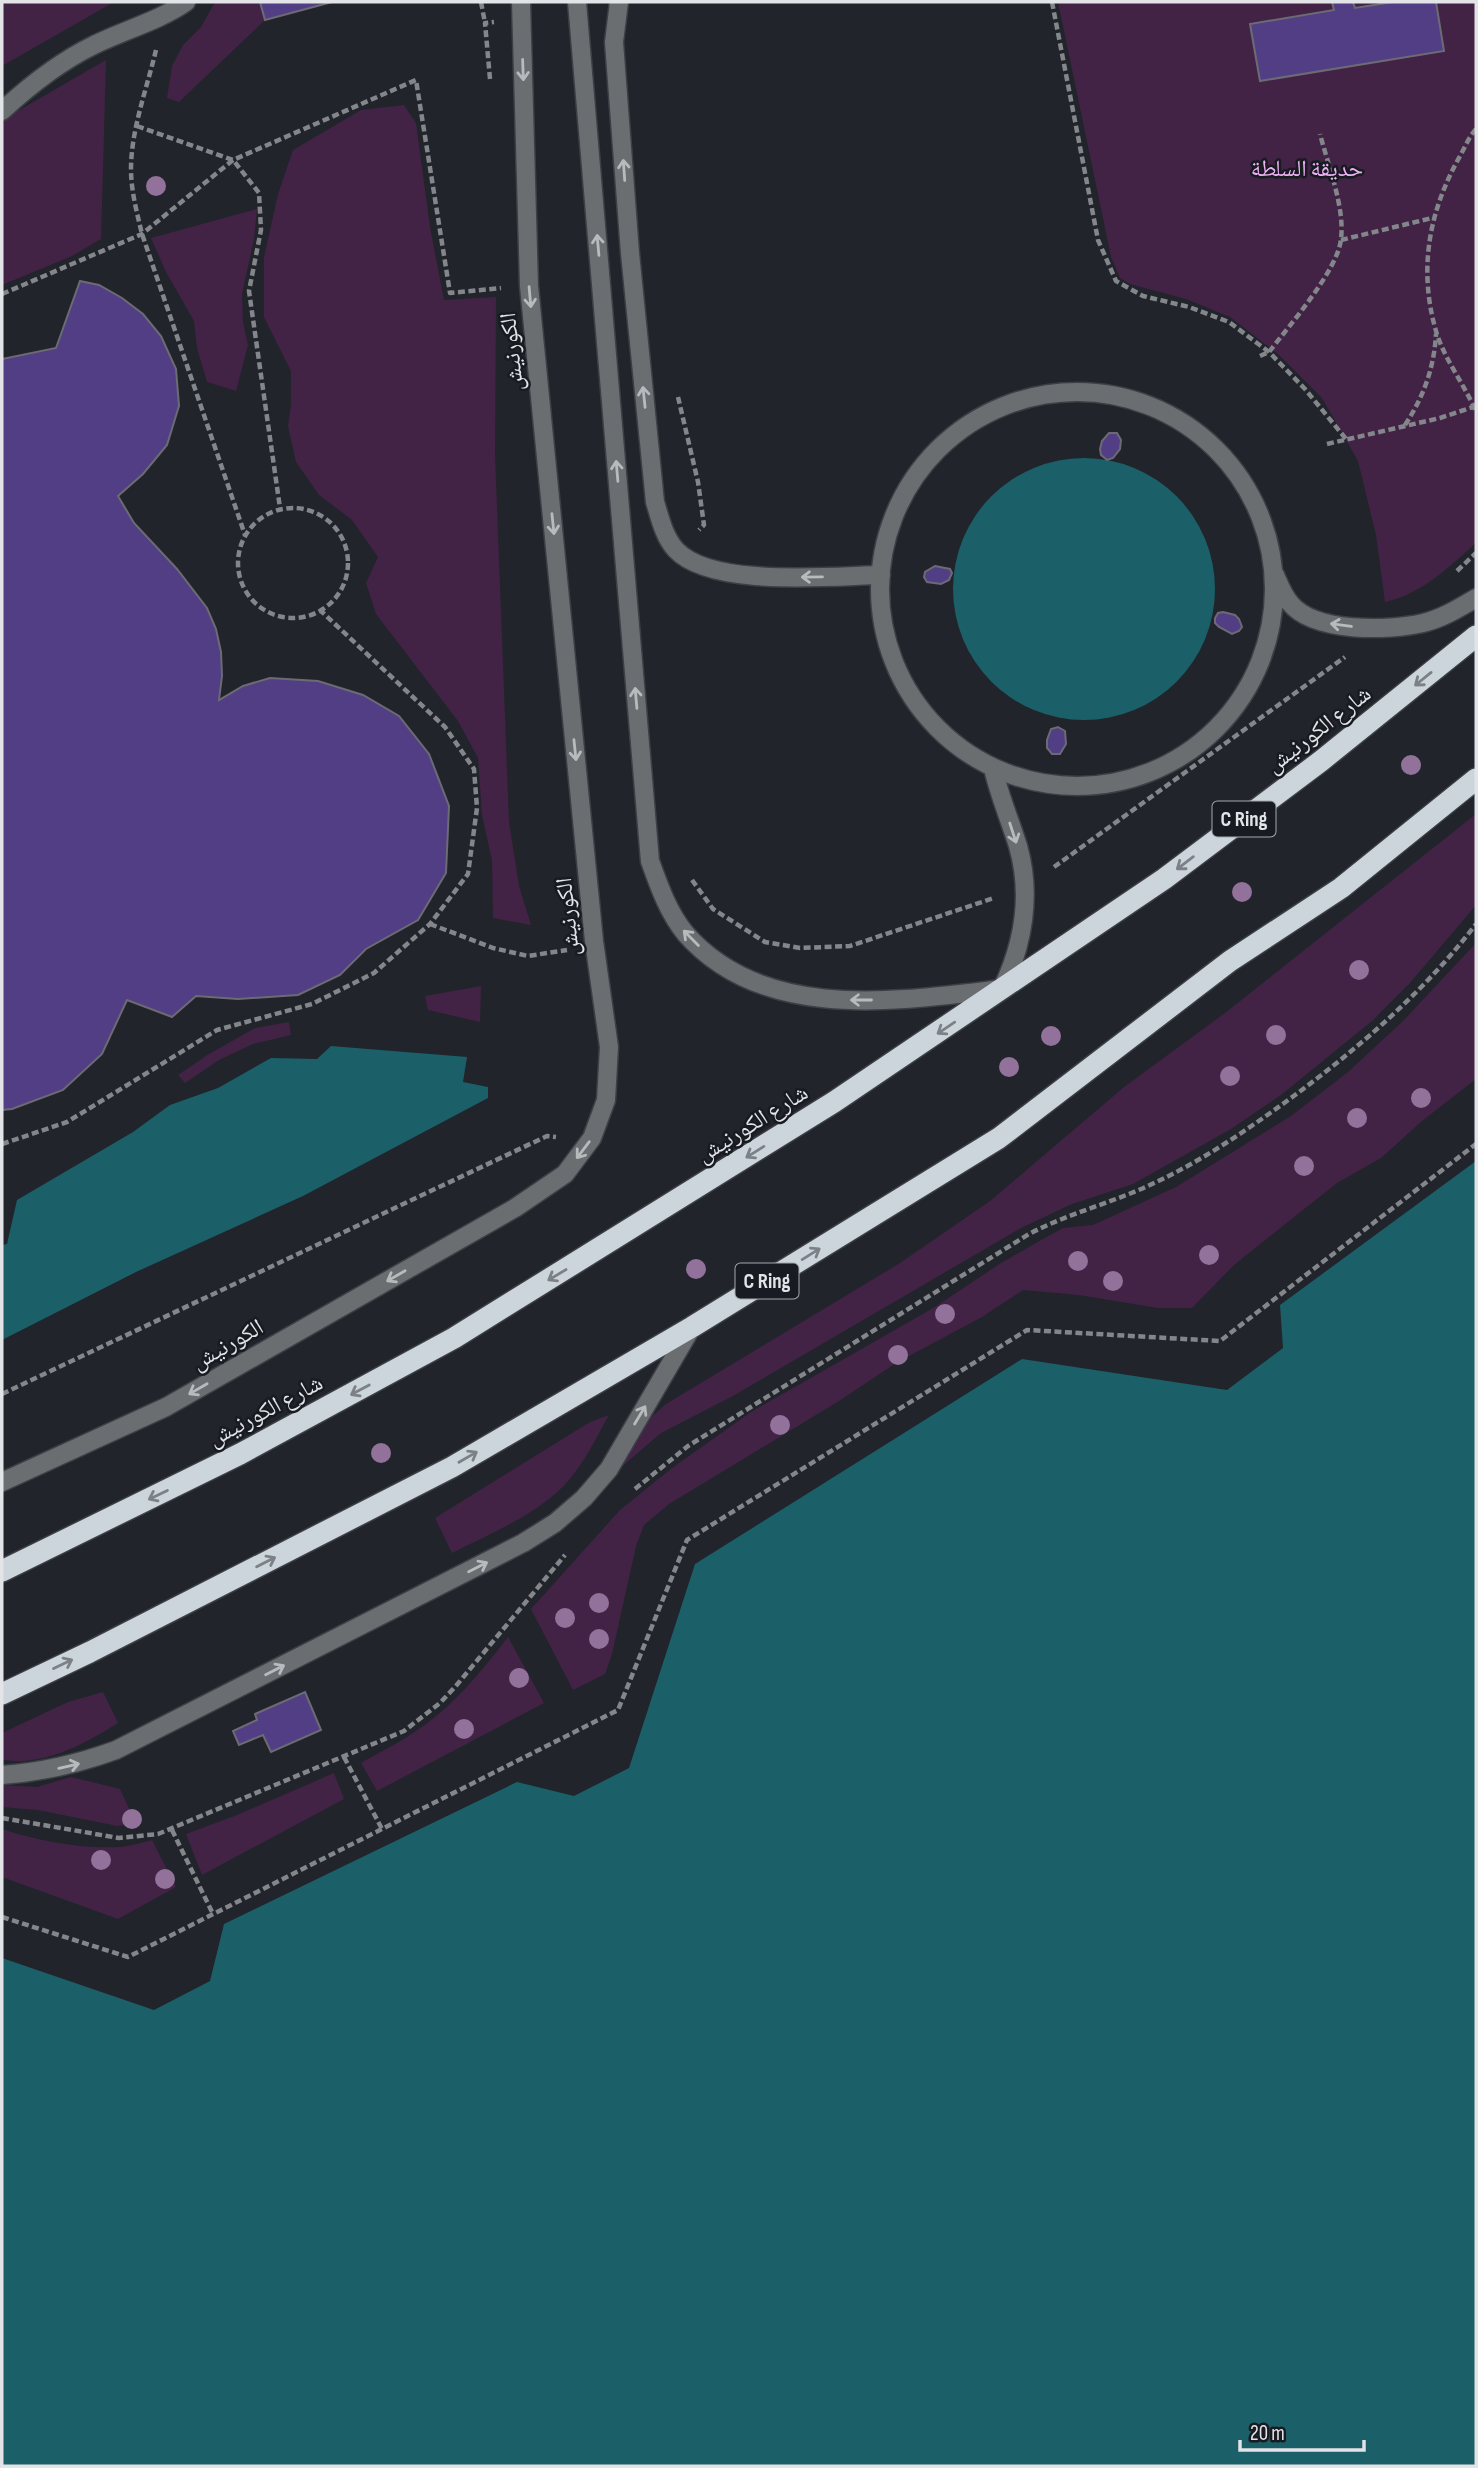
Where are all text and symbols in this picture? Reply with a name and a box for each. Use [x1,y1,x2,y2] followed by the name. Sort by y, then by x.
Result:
[516,58,529,81] one-way arrow
[1251,155,1363,183] park label: حديقة السلطة
[617,159,630,182] one-way arrow
[591,234,604,256] one-way arrow
[524,286,537,308] one-way arrow
[494,311,530,392] street label: الكورنيش
[638,386,651,409] one-way arrow
[610,460,623,483] one-way arrow
[546,512,559,535] one-way arrow
[801,570,824,583] one-way arrow
[1330,619,1353,632] one-way arrow
[1415,671,1433,686] one-way arrow
[1260,680,1377,780] street label: شارع الكورنيش
[629,687,642,710] one-way arrow
[569,738,582,761] one-way arrow
[1212,802,1276,836] road number: C Ring
[1008,822,1021,844] one-way arrow
[1176,856,1195,870] one-way arrow
[550,876,586,957] street label: الكورنيش
[683,930,700,947] one-way arrow
[850,993,873,1007] one-way arrow
[936,1021,956,1035] one-way arrow
[692,1079,813,1169] street label: شارع الكورنيش
[575,1140,590,1159] one-way arrow
[746,1145,766,1159] one-way arrow
[801,1246,821,1260] one-way arrow
[736,1264,798,1298] road number: C Ring
[386,1269,406,1283] one-way arrow
[547,1269,567,1283] one-way arrow
[186,1313,269,1377] street label: الكورنيش
[203,1369,328,1453] street label: شارع الكورنيش
[188,1382,208,1396] one-way arrow
[350,1384,371,1397] one-way arrow
[633,1406,647,1426] one-way arrow
[458,1450,478,1464] one-way arrow
[148,1488,169,1502] one-way arrow
[255,1554,276,1568] one-way arrow
[467,1559,488,1573] one-way arrow
[52,1657,73,1671] one-way arrow
[264,1662,285,1676] one-way arrow
[57,1758,80,1772] one-way arrow
[1240,2408,1364,2452] scale bar
[1250,2421,1285,2446] text: 20 m

